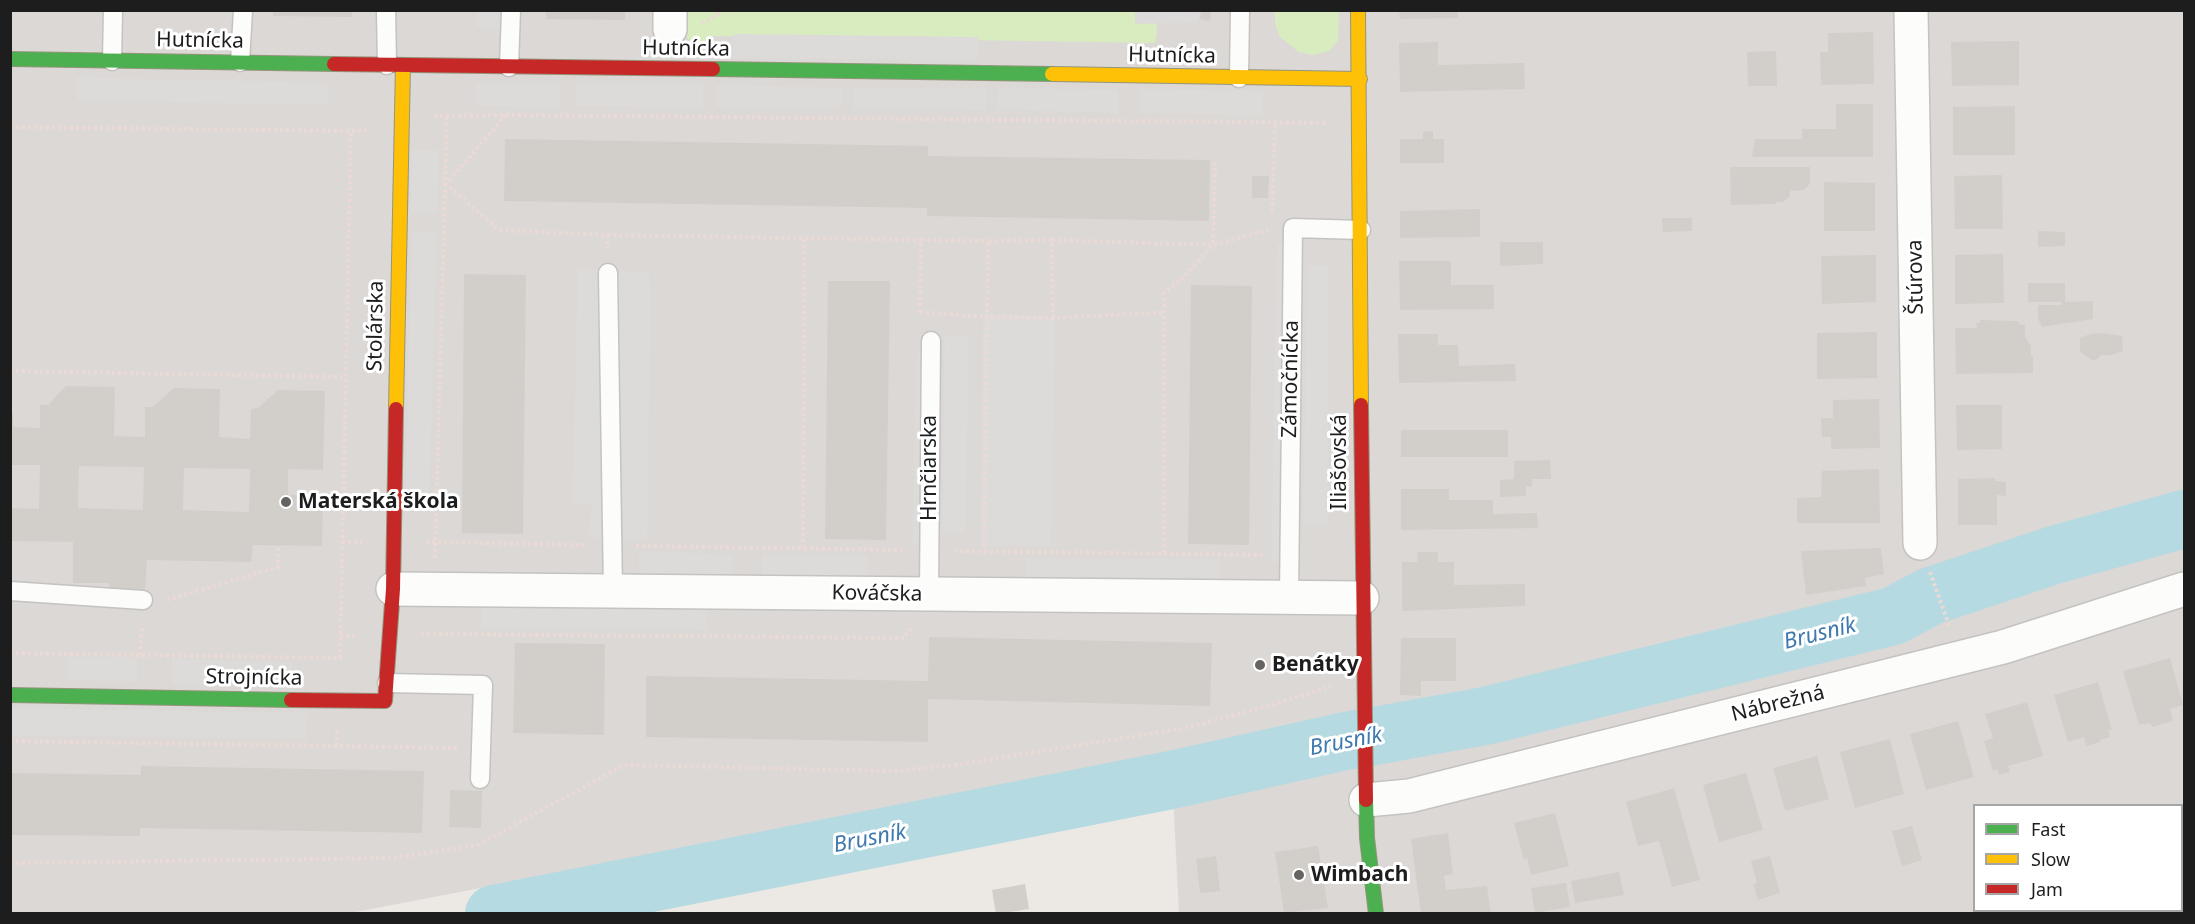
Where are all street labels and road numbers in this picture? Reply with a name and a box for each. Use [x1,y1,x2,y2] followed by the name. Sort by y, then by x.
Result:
[156,28,244,54] street label: Hutnícka
[642,36,730,62] street label: Hutnícka
[1128,43,1216,69] street label: Hutnícka
[1903,239,1929,315] street label: Štúrova
[363,280,389,372] street label: Stolárska
[1277,320,1305,438] street label: Zámočnícka
[1327,414,1353,510] street label: Iliašovská
[917,415,943,521] street label: Hrnčiarska
[831,581,923,607] street label: Kováčska
[205,665,303,691] street label: Strojnícka
[1729,680,1827,728] street label: Nábrežná

